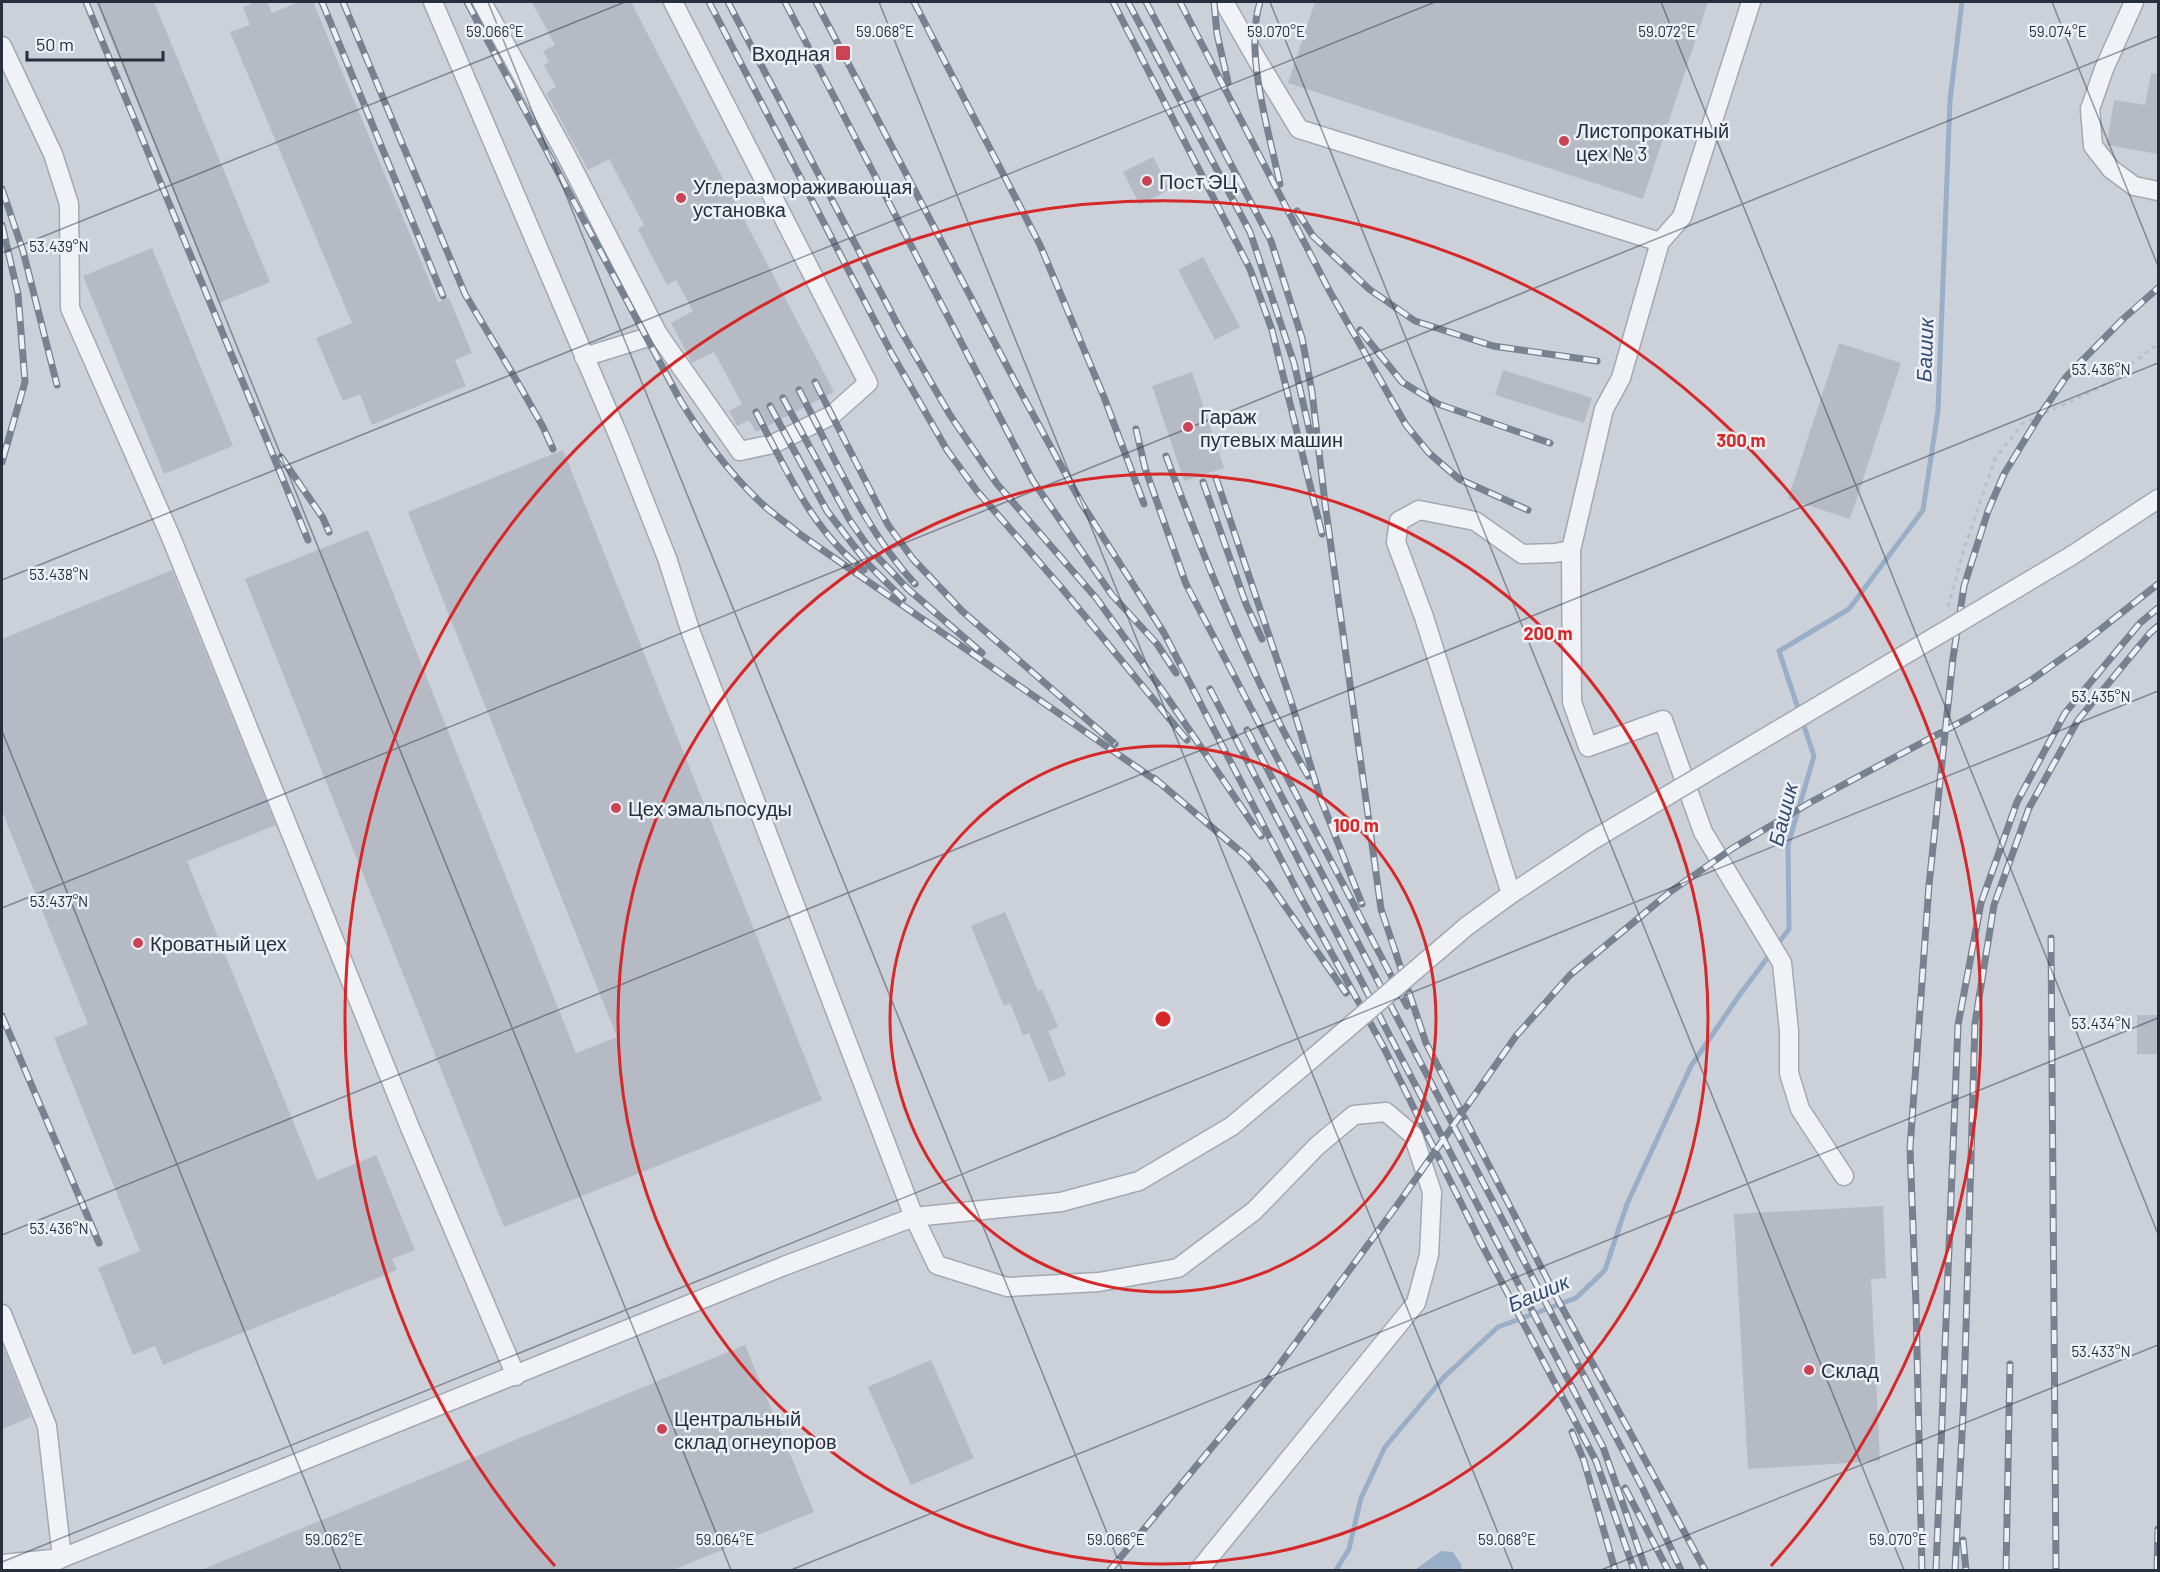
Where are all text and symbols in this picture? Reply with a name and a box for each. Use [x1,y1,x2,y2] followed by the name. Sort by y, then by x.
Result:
[466,22,524,40] text: 59.066°E
[856,22,914,40] text: 59.068°E
[1247,22,1305,40] text: 59.070°E
[1638,22,1696,40] text: 59.072°E
[2029,22,2087,40] text: 59.074°E
[27,24,164,62] scale bar
[36,33,74,55] text: 50 m
[752,41,830,65] place label: Входная
[834,44,852,62] marker: Входная
[1576,118,1729,165] place label: Листопрокатный цех № 3
[1557,134,1571,148] marker: Листопрокатный цех № 3
[1159,169,1237,193] place label: Поcт ЭЦ
[693,174,912,221] place label: Углеразмораживающая установка
[1140,174,1154,188] marker: Поcт ЭЦ
[674,191,688,205] marker: Углеразмораживающая установка
[29,237,89,255] text: 53.439°N
[1910,316,1938,383] water label: Башик
[2071,360,2131,378] text: 53.436°N
[1200,404,1343,451] place label: Гараж путевых машин
[1181,420,1195,434] marker: Гараж путевых машин
[1717,429,1765,451] text: 300 m
[29,565,89,583] text: 53.438°N
[1523,622,1573,644] text: 200 m
[2071,687,2131,705] text: 53.435°N
[1762,779,1802,848] water label: Башик
[628,796,792,820] place label: Цех эмальпосуды
[609,801,623,815] marker: Цех эмальпосуды
[1333,814,1379,836] text: 100 m
[30,892,88,910] text: 53.437°N
[150,931,287,955] place label: Кроватный цех
[131,936,145,950] marker: Кроватный цех
[1153,1009,1173,1029] centre of rings
[2071,1014,2131,1032] text: 53.434°N
[29,1219,89,1237] text: 53.436°N
[1503,1267,1574,1316] water label: Башик
[2071,1342,2131,1360] text: 53.433°N
[1821,1358,1879,1382] place label: Склад
[1802,1363,1816,1377] marker: Склад
[674,1406,837,1453] place label: Центральный склад огнеупоров
[655,1422,669,1436] marker: Центральный склад огнеупоров
[305,1530,363,1548] text: 59.062°E
[696,1530,754,1548] text: 59.064°E
[1087,1530,1145,1548] text: 59.066°E
[1478,1530,1536,1548] text: 59.068°E
[1869,1530,1927,1548] text: 59.070°E

